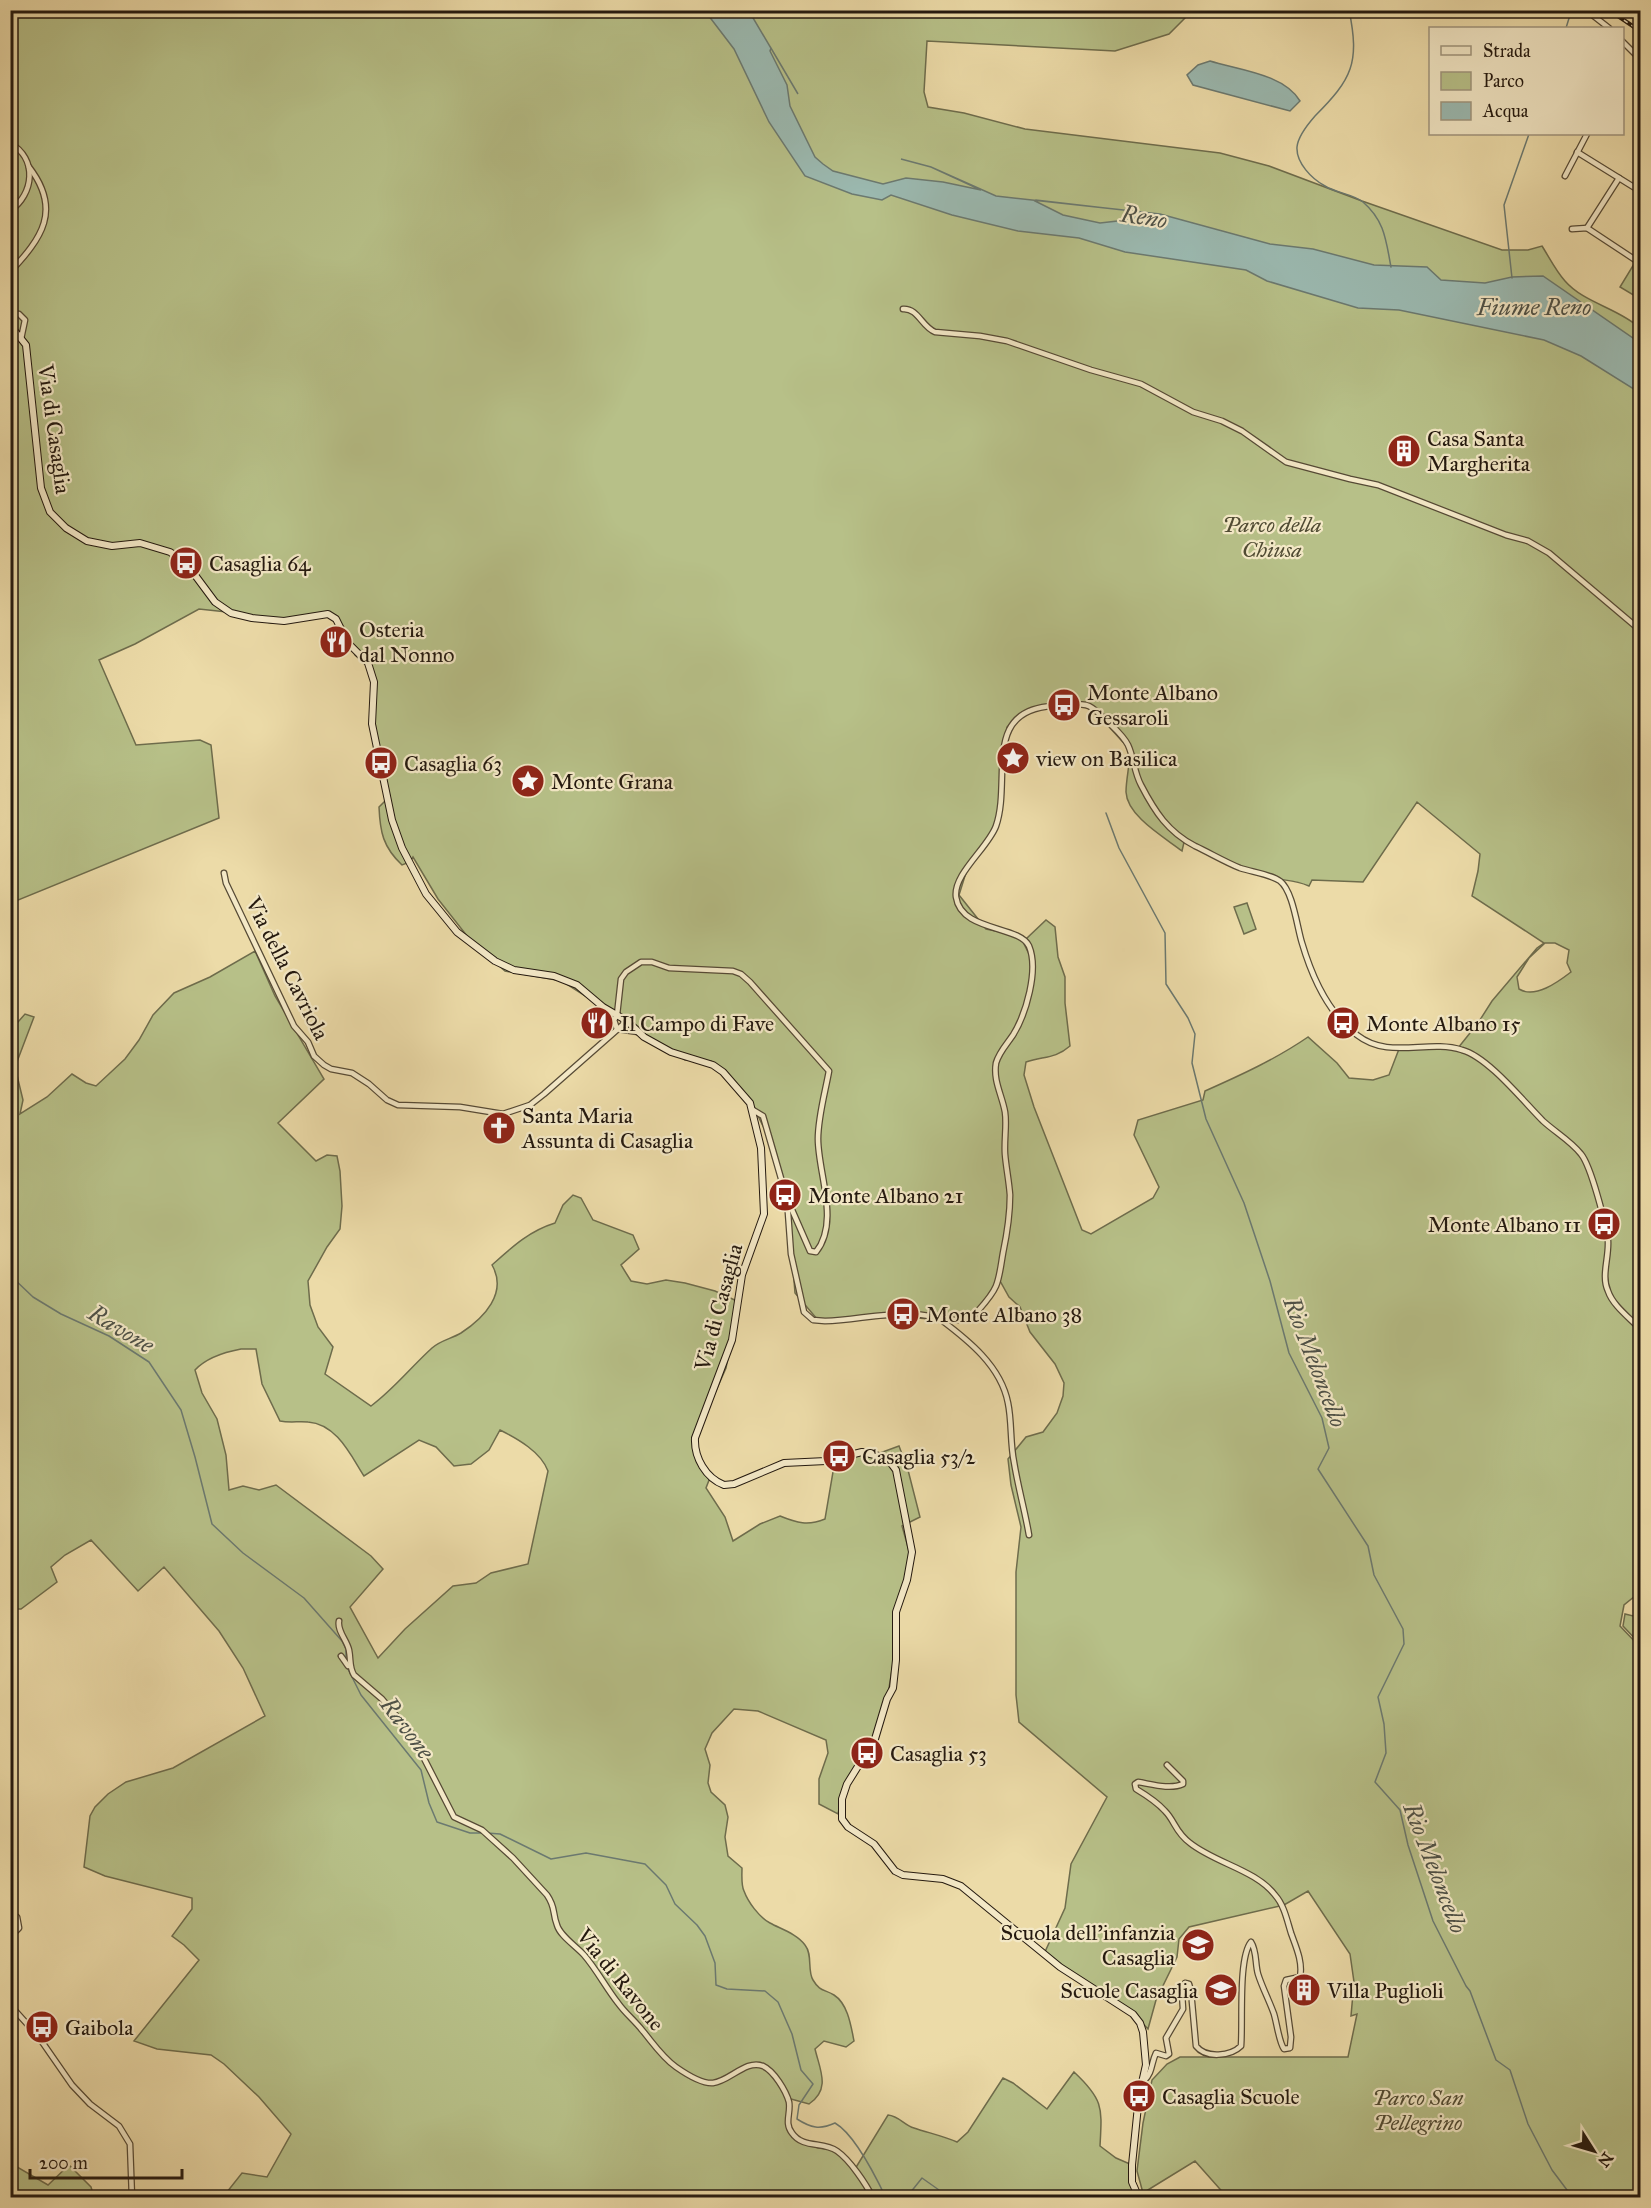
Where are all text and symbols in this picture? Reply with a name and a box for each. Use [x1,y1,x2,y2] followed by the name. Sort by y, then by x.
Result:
[1429,27,1624,135] legend
[1483,40,1531,62] text: Strada
[1483,70,1524,92] text: Parco
[1482,100,1529,123] text: Acqua
[1118,198,1169,235] water label: Reno
[1476,292,1591,322] water label: Fiume Reno
[32,362,77,496] street label: Via di Casaglia
[1427,425,1531,477] place label: Casa Santa Margherita
[1386,433,1422,469] building icon: Casa Santa Margherita
[1223,511,1321,563] park label: Parco della Chiusa
[168,545,204,581] bus stop icon: Casaglia 64
[209,550,311,577] place label: Casaglia 64
[359,616,455,668] place label: Osteria dal Nonno
[318,624,354,660] restaurant icon: Osteria dal Nonno
[1087,679,1218,731] place label: Monte Albano Gessaroli
[1046,687,1082,723] bus stop icon: Monte Albano Gessaroli
[995,740,1031,776] place icon: view on Basilica
[363,745,399,781] bus stop icon: Casaglia 63
[1035,745,1178,772] place label: view on Basilica
[404,750,502,777] place label: Casaglia 63
[510,763,546,799] place icon: Monte Grana
[551,768,674,795] place label: Monte Grana
[239,891,335,1045] street label: Via della Cavriola
[579,1005,615,1041] restaurant icon: Il Campo di Fave
[1325,1005,1361,1041] bus stop icon: Monte Albano 15
[620,1010,774,1037] place label: Il Campo di Fave
[1366,1010,1521,1037] place label: Monte Albano 15
[521,1102,694,1154] place label: Santa Maria Assunta di Casaglia
[481,1110,517,1146] church icon: Santa Maria Assunta di Casaglia
[767,1177,803,1213] bus stop icon: Monte Albano 21
[808,1182,963,1209] place label: Monte Albano 21
[1586,1206,1622,1242] bus stop icon: Monte Albano 11
[1428,1211,1581,1238] place label: Monte Albano 11
[688,1240,749,1375] street label: Via di Casaglia
[1276,1292,1354,1431] water label: Rio Meloncello
[885,1296,921,1332] bus stop icon: Monte Albano 38
[82,1297,160,1361] water label: Ravone
[926,1301,1082,1328] place label: Monte Albano 38
[821,1438,857,1474] bus stop icon: Casaglia 53/2
[862,1443,976,1470] place label: Casaglia 53/2
[373,1690,441,1766] water label: Ravone
[849,1735,885,1771] bus stop icon: Casaglia 53
[890,1740,987,1767] place label: Casaglia 53
[1396,1798,1474,1937] water label: Rio Meloncello
[1001,1919,1176,1971] place label: Scuola dell'infanzia Casaglia
[570,1922,670,2036] street label: Via di Ravone
[1180,1927,1216,1963] school or university icon: Scuola dell'infanzia Casaglia
[1203,1972,1239,2008] school or university icon: Scuole Casaglia
[1286,1972,1322,2008] building icon: Villa Puglioli
[1060,1977,1199,2004] place label: Scuole Casaglia
[1326,1977,1444,2004] place label: Villa Puglioli
[24,2009,60,2045] bus stop icon: Gaibola
[65,2014,134,2041] place label: Gaibola
[1121,2078,1157,2114] bus stop icon: Casaglia Scuole
[1162,2083,1300,2110] place label: Casaglia Scuole
[1372,2084,1464,2136] park label: Parco San Pellegrino
[1564,2121,1624,2181] north arrow
[30,2142,182,2180] scale bar
[1594,2149,1617,2171] text: N
[39,2152,88,2174] text: 200 m

